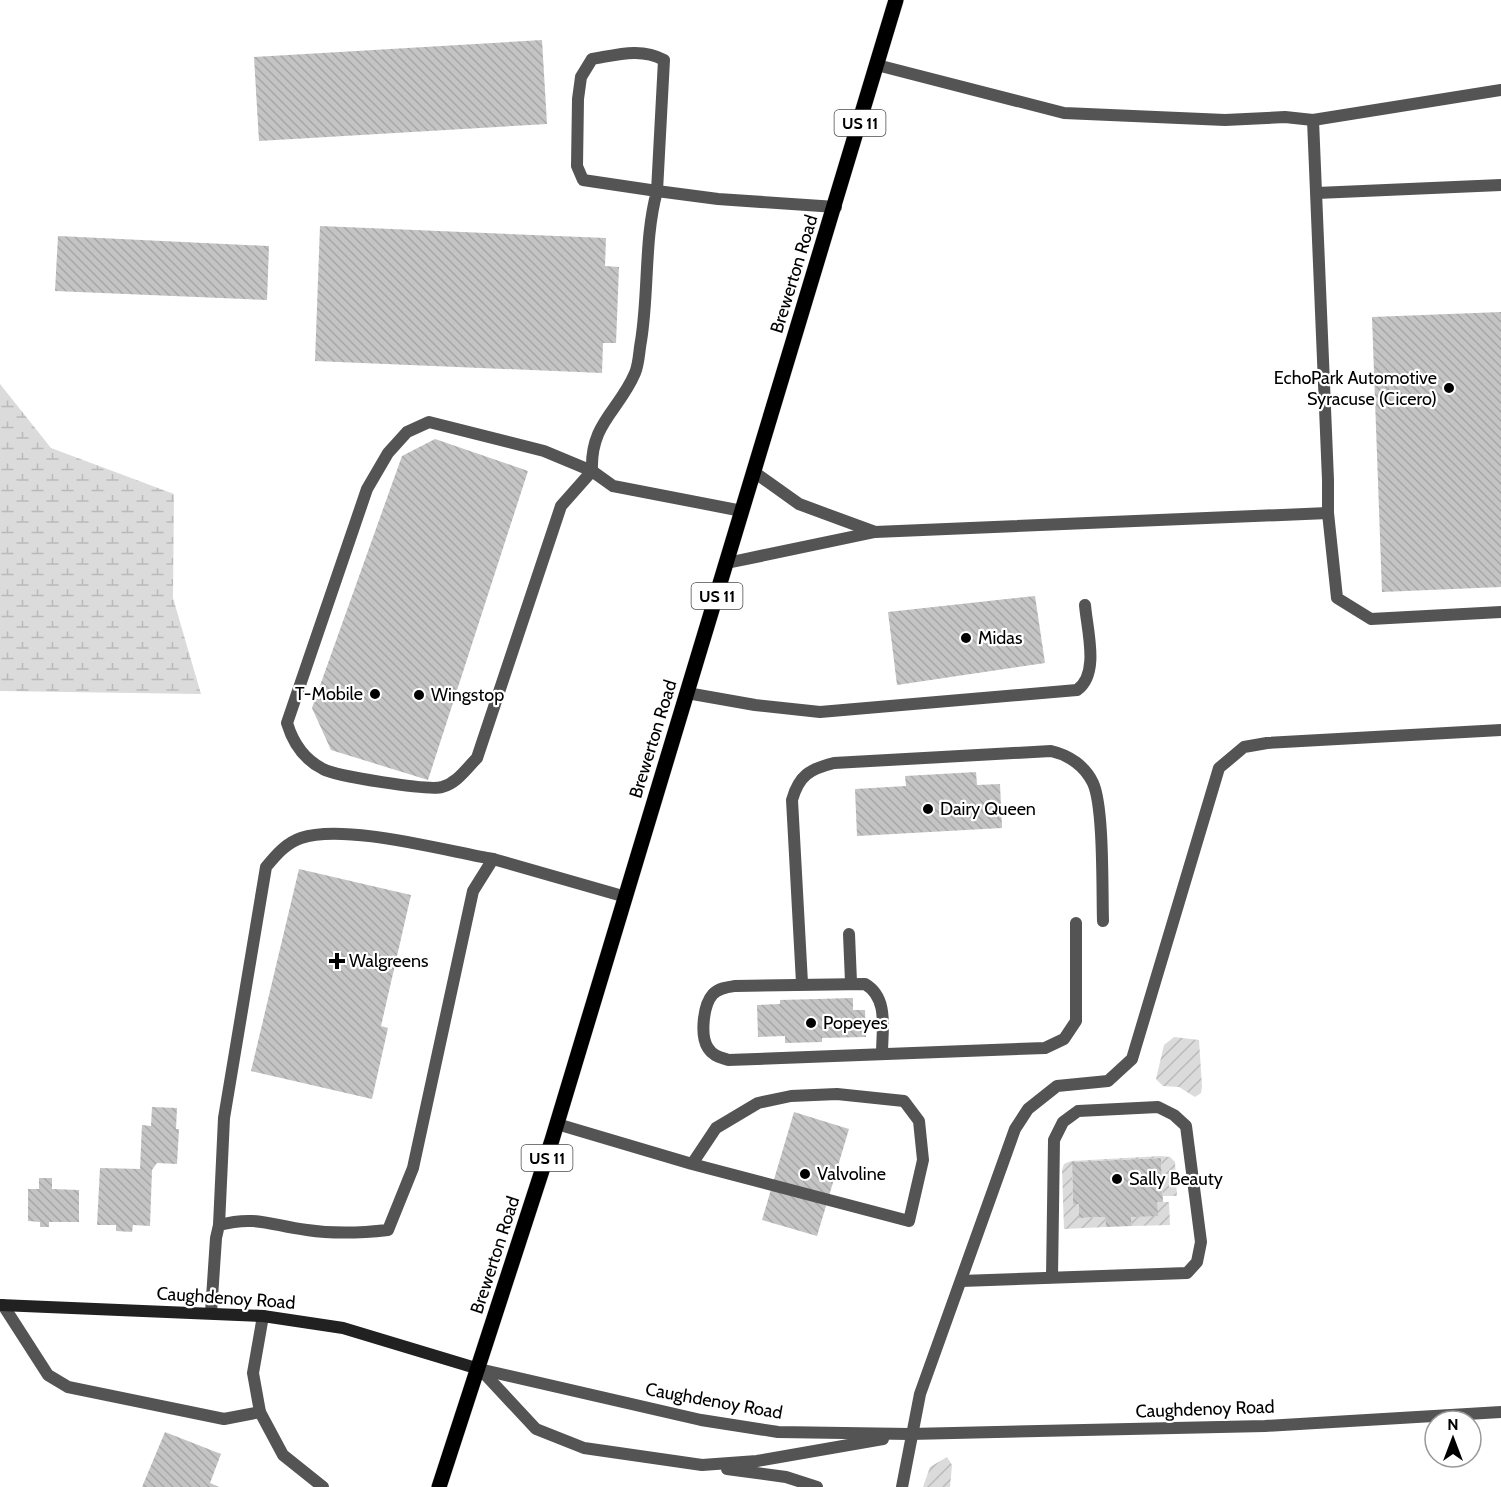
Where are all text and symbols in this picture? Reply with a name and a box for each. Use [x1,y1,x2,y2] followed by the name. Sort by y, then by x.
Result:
[834,110,886,136] road number: US 11
[766,212,822,336] street label: Brewerton Road
[1274,367,1437,410] place label: EchoPark Automotive Syracuse (Cicero)
[1442,381,1456,395] marker: EchoPark Automotive Syracuse (Cicero)
[692,583,742,609] road number: US 11
[978,627,1022,649] place label: Midas
[959,631,973,645] marker: Midas
[625,677,681,801] street label: Brewerton Road
[295,683,363,705] place label: T-Mobile
[431,684,504,706] place label: Wingstop
[368,687,382,701] marker: T-Mobile
[412,688,426,702] marker: Wingstop
[940,798,1036,820] place label: Dairy Queen
[921,802,935,816] marker: Dairy Queen
[349,950,429,972] place label: Walgreens
[330,954,344,968] marker: Walgreens
[823,1012,888,1034] place label: Popeyes
[804,1016,818,1030] marker: Popeyes
[522,1145,572,1171] road number: US 11
[817,1163,886,1185] place label: Valvoline
[798,1167,812,1181] marker: Valvoline
[1129,1168,1223,1190] place label: Sally Beauty
[1110,1172,1124,1186] marker: Sally Beauty
[466,1193,524,1317] street label: Brewerton Road
[156,1282,296,1314] street label: Caughdenoy Road
[644,1378,784,1424] street label: Caughdenoy Road
[1135,1396,1275,1422] street label: Caughdenoy Road
[1423,1409,1483,1469] north arrow
[1447,1415,1459,1434] text: N

